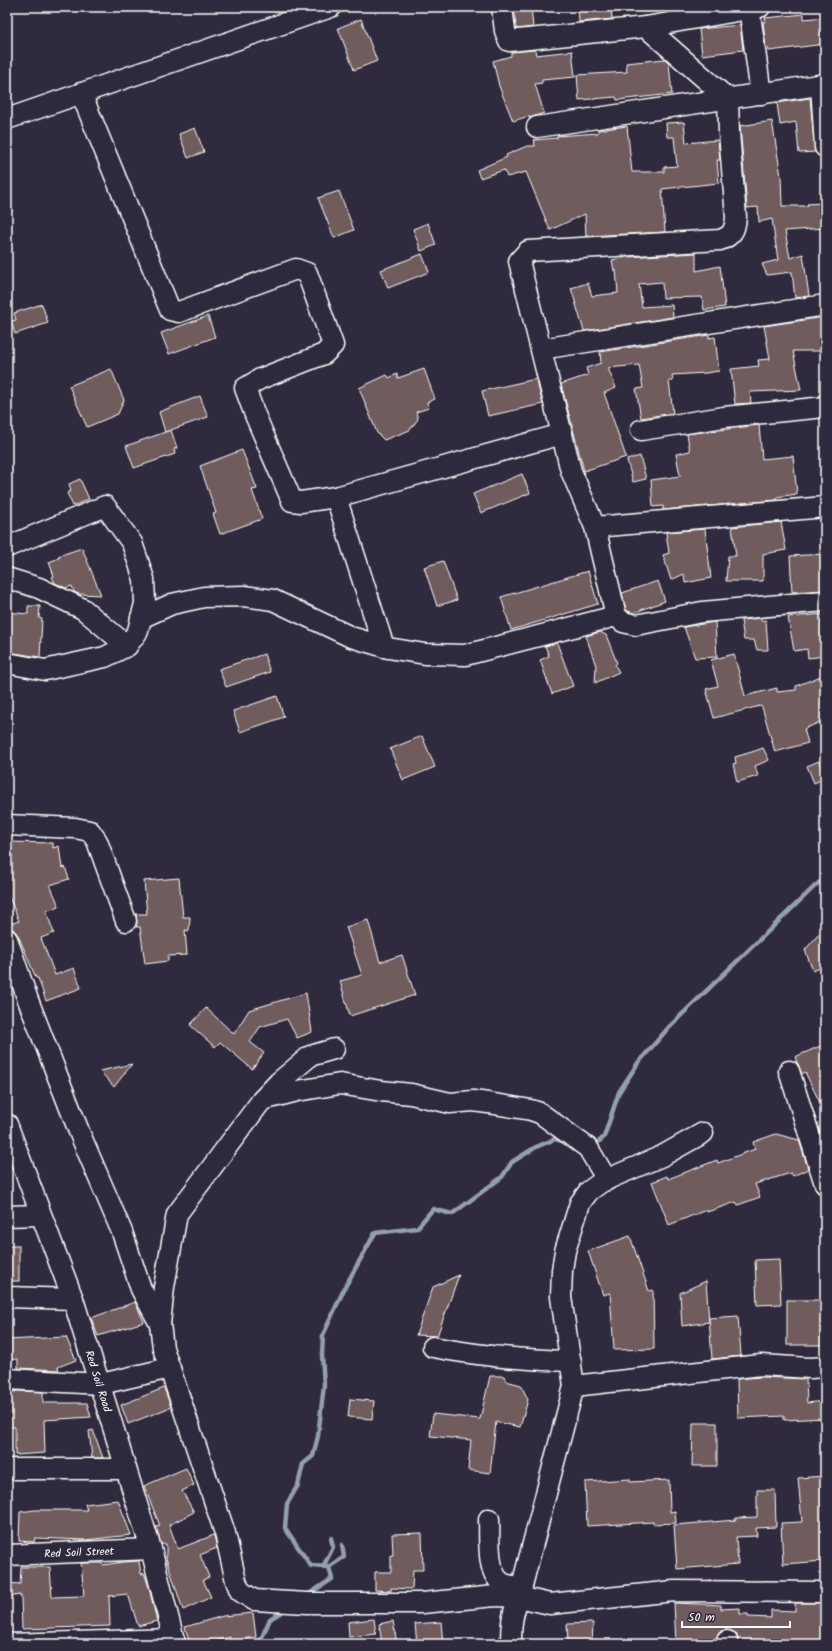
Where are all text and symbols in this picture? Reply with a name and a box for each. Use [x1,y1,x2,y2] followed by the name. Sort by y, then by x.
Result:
[80,1348,116,1415] street label: Red Soil Road
[44,1543,115,1563] street label: Red Soil Street
[682,1603,790,1629] scale bar
[688,1608,715,1627] text: 50 m

